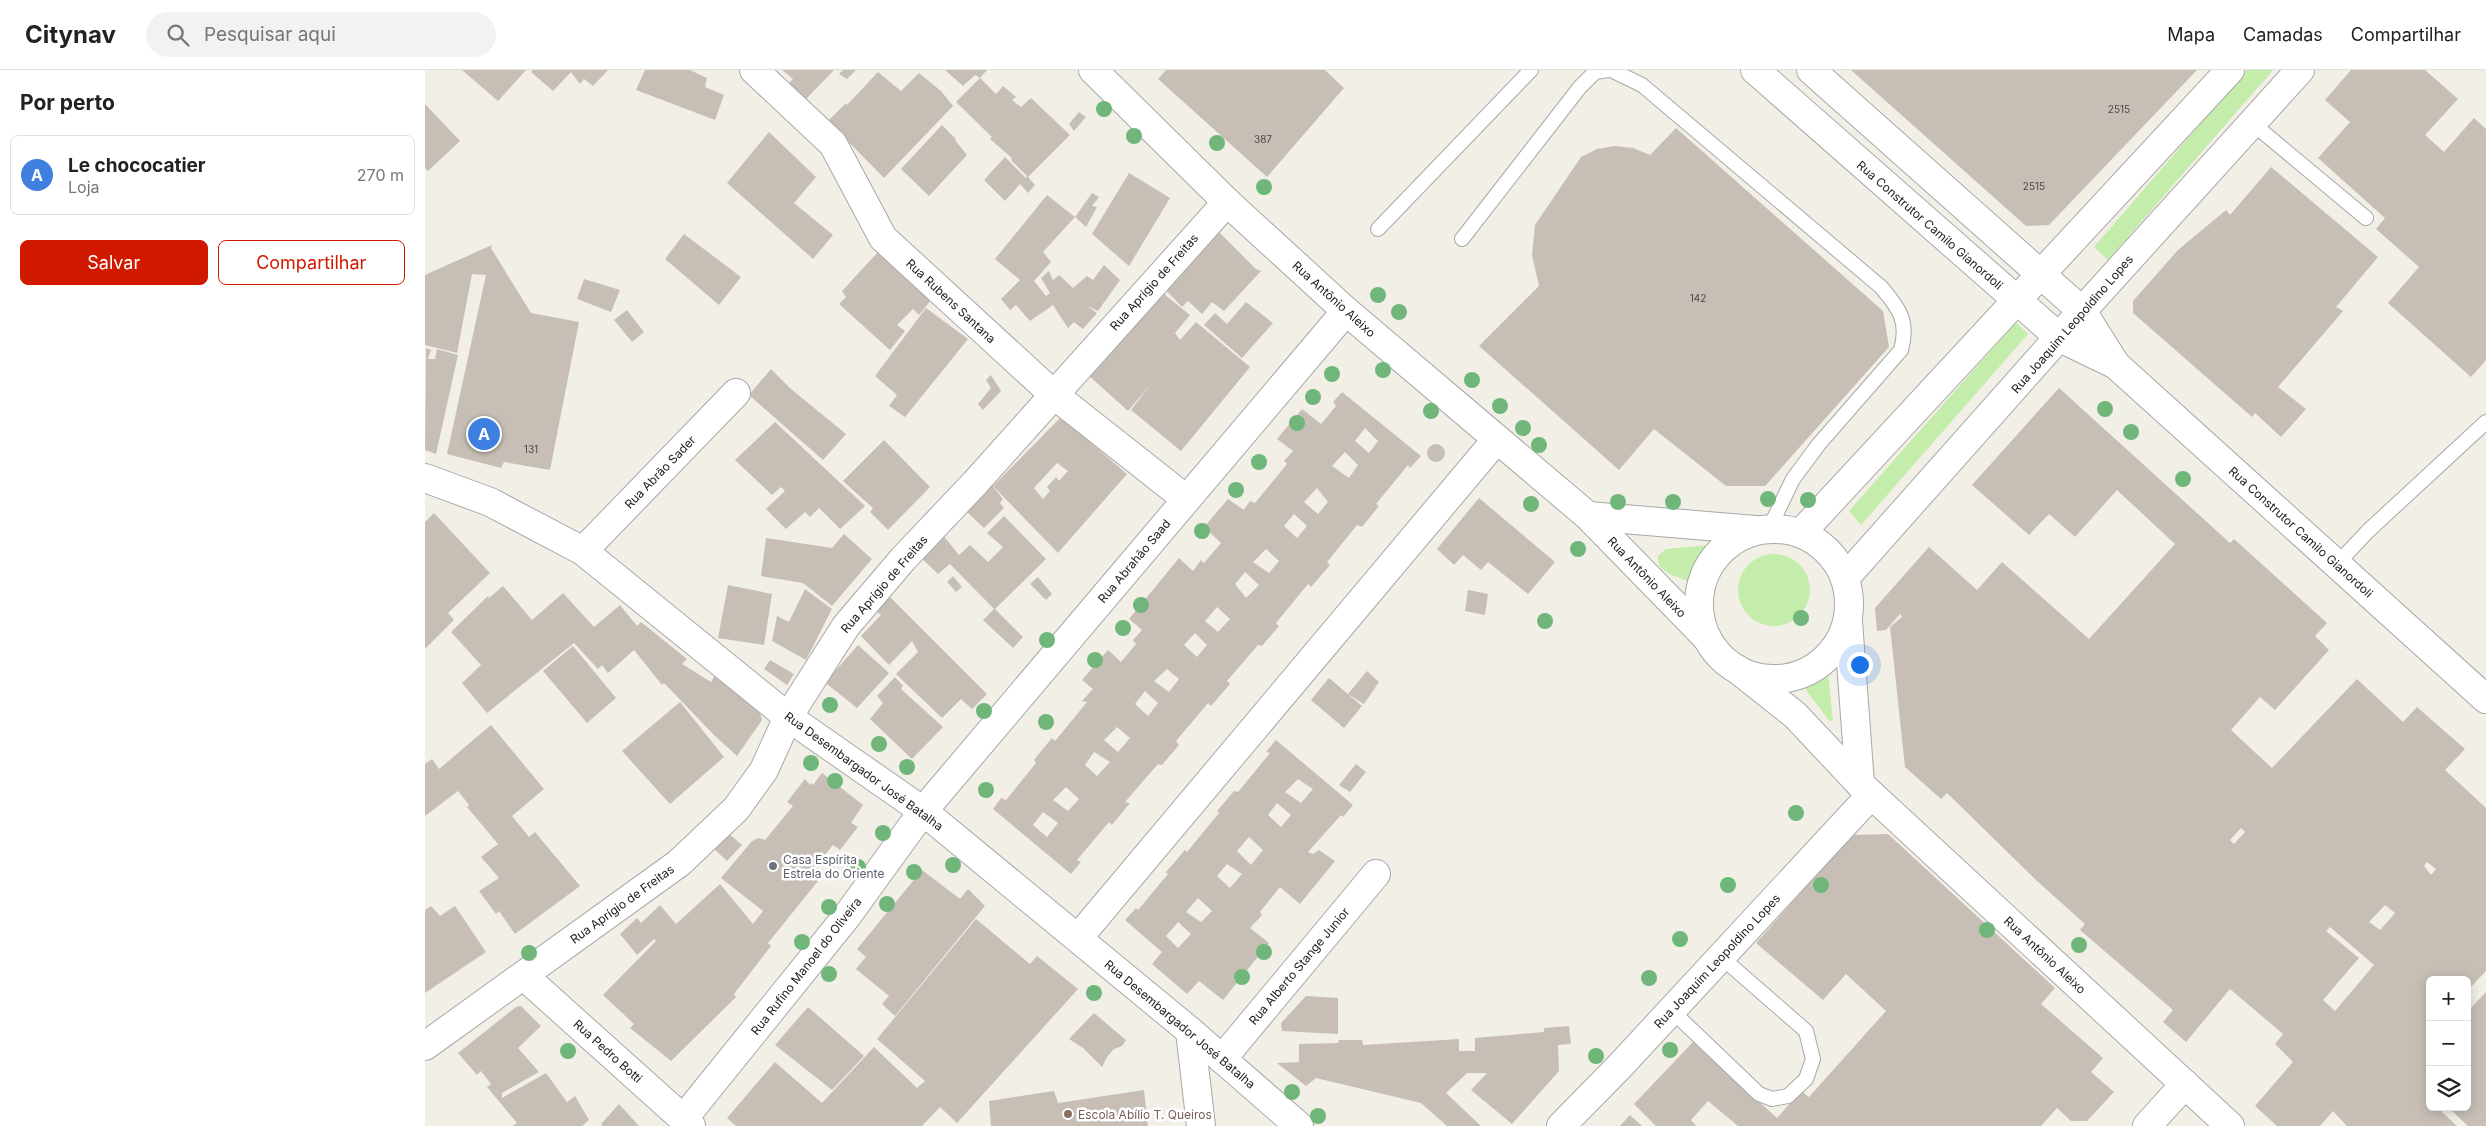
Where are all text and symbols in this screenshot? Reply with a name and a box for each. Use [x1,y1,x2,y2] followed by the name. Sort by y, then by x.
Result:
[146,12,496,57] search box
[25,20,116,49] text: Citynav
[164,21,192,49] icon: search
[204,23,336,46] text: Pesquisar aqui
[2167,24,2215,45] text: Mapa
[2243,24,2323,45] text: Camadas
[2351,24,2461,45] text: Compartilhar
[20,90,115,115] text: Por perto
[2108,103,2130,115] house number: 2515
[1254,133,1272,145] house number: 387
[68,154,206,177] text: Le chococatier
[1854,157,2006,293] street label: Rua Construtor Camilo Gianordoli
[31,165,43,185] text: A
[357,165,404,185] text: 270 m
[68,177,100,197] text: Loja
[2023,180,2045,192] house number: 2515
[1107,231,1201,333] street label: Rua Aprígio de Freitas
[20,240,208,285] button: Salvar
[218,240,405,285] button: Compartilhar
[2008,252,2136,396] street label: Rua Joaquim Leopoldino Lopes
[903,256,999,346] street label: Rua Rubens Santana
[1289,258,1379,340] street label: Rua Antônio Aleixo
[1690,292,1706,304] house number: 142
[468,415,500,453] pin: A
[621,432,699,512] street label: Rua Abrão Sader
[524,443,538,455] house number: 131
[2226,463,2376,601] street label: Rua Construtor Camilo Gianordoli
[1095,516,1173,606] street label: Rua Abrahão Saad
[837,532,931,636] street label: Rua Aprígio de Freitas
[1605,534,1689,620] street label: Rua Antônio Aleixo
[1847,652,1873,678] your location
[782,708,946,834] street label: Rua Desembargador José Batalha
[783,852,884,881] place label: Casa Espírita Estrela do Oriente
[767,860,779,872] marker: Casa Espírita Estrela do Oriente
[567,861,677,947] street label: Rua Aprígio de Freitas
[1651,891,1783,1031] street label: Rua Joaquim Leopoldino Lopes
[748,894,864,1038] street label: Rua Rufino Manoel do Oliveira
[1246,904,1353,1028] street label: Rua Alberto Stange Junior
[2001,913,2089,997] street label: Rua Antônio Aleixo
[1102,956,1258,1092] street label: Rua Desembargador José Batalha
[2426,976,2471,1111] map controls
[2426,976,2471,1021] button: +
[571,1016,646,1086] street label: Rua Pedro Botti
[2426,1021,2471,1066] button: −
[2426,1066,2471,1111] button: layers
[1078,1107,1212,1122] place label: Escola Abílio T. Queiros
[1062,1108,1074,1120] marker: Escola Abílio T. Queiros

